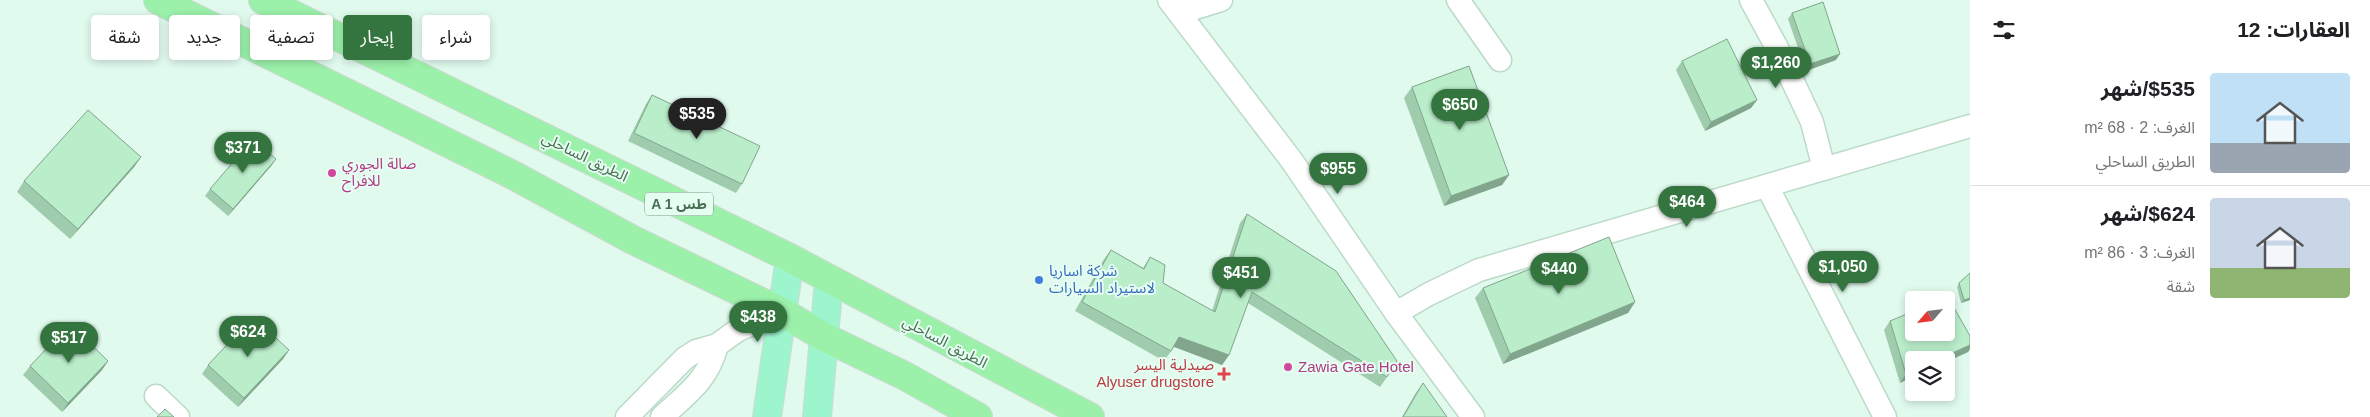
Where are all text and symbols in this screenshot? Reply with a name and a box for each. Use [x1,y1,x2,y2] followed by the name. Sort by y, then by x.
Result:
[91,15,159,60] chip: شقة
[169,15,240,60] chip: جديد
[250,15,333,60] chip: تصفية
[343,15,412,60] chip: إيجار
[422,15,490,60] chip: شراء
[1990,16,2018,44] icon: filters
[2237,18,2350,41] text: العقارات: 12
[1735,46,1817,89] pin: $1,260
[1752,54,1800,71] text: $1,260
[2101,77,2195,100] text: $535/شهر
[1430,88,1490,131] pin: $650
[2250,93,2310,153] icon: home
[1442,96,1478,113] text: $650
[667,98,727,140] pin: $535
[679,105,715,122] text: $535
[2084,119,2195,136] text: الغرف: 2 · 68 m²
[538,128,631,188] street label: الطريق الساحلي
[213,132,273,174] pin: $371
[225,139,261,156] text: $371
[1308,152,1368,195] pin: $955
[2095,153,2195,170] text: الطريق الساحلي
[342,155,416,193] place label: صالة الجوري للافراح
[1320,160,1356,177] text: $955
[326,167,338,179] marker: صالة الجوري للافراح
[1657,186,1717,228] pin: $464
[645,192,713,215] road number: A 1 طس
[1669,193,1705,210] text: $464
[2101,202,2195,225] text: $624/شهر
[2250,218,2310,278] icon: home
[2084,244,2195,261] text: الغرف: 3 · 86 m²
[1802,250,1884,293] pin: $1,050
[1529,252,1589,295] pin: $440
[1211,256,1271,299] pin: $451
[1819,258,1867,275] text: $1,050
[1541,260,1577,277] text: $440
[1049,262,1155,297] place label: شركة اساريا لاستيراد السيارات
[1223,264,1259,281] text: $451
[1033,274,1045,286] marker: شركة اساريا لاستيراد السيارات
[2167,278,2195,295] text: شقة
[1905,291,1955,341] north arrow
[1905,291,1955,401] map controls
[728,300,788,343] pin: $438
[740,308,776,325] text: $438
[898,312,990,374] street label: الطريق الساحلي
[218,316,278,358] pin: $624
[39,322,99,364] pin: $517
[230,323,266,340] text: $624
[51,329,87,346] text: $517
[1905,351,1955,401] button: layers
[1096,356,1214,390] place label: صيدلية اليسر Alyuser drugstore
[1298,358,1414,375] place label: Zawia Gate Hotel
[1282,361,1294,373] marker: Zawia Gate Hotel
[1218,368,1230,380] marker: صيدلية اليسر Alyuser drugstore

